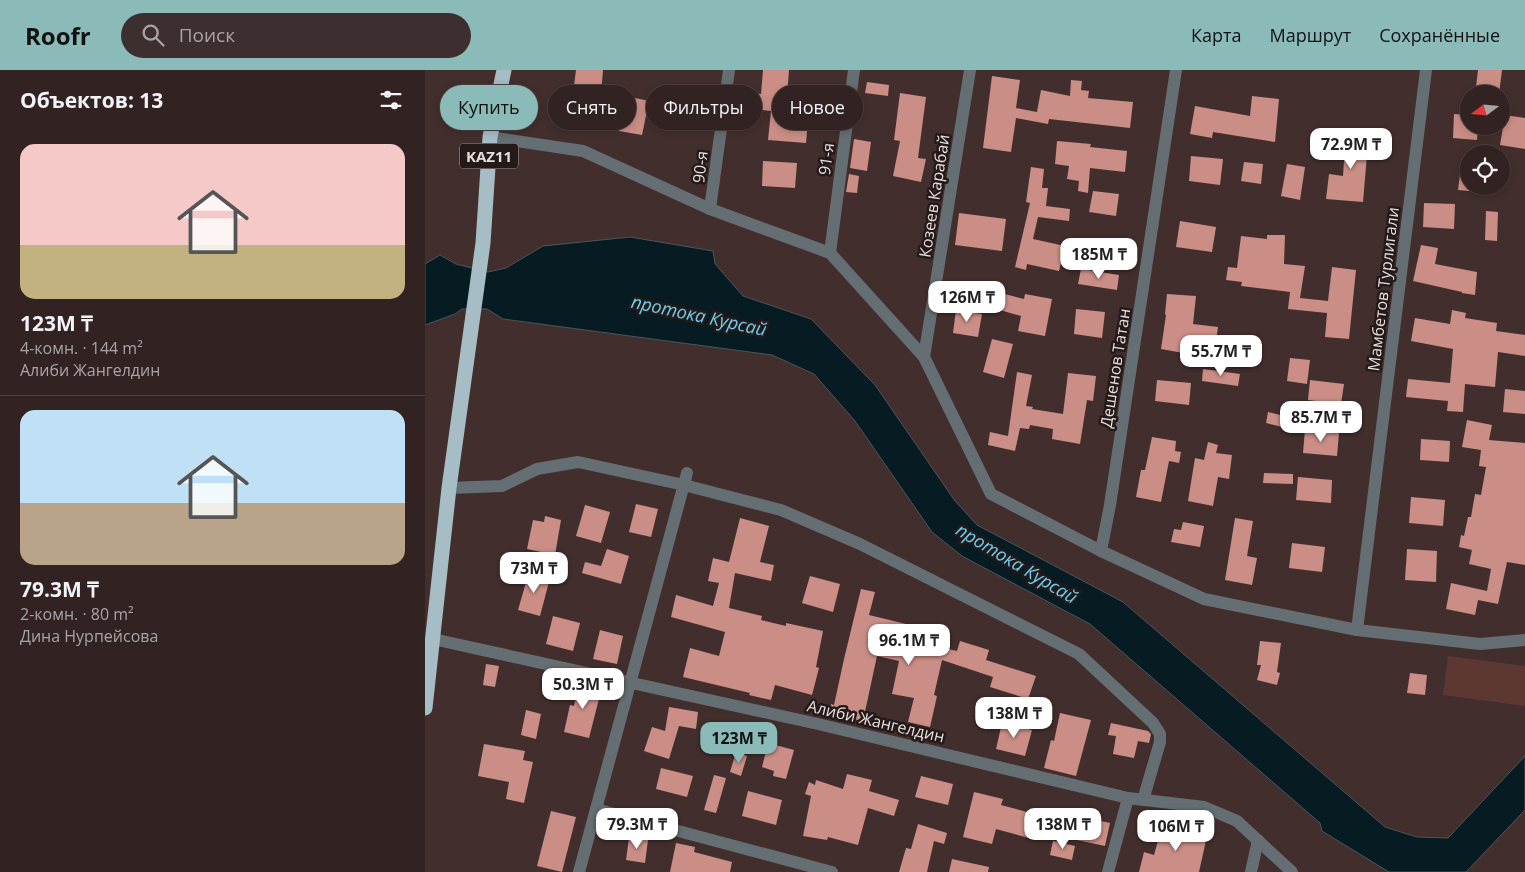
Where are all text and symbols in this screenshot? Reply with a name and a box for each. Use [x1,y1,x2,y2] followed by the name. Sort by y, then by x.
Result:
[121,13,471,58] search box
[25,19,91,52] text: Roofr
[139,21,167,49] icon: search
[179,22,235,48] text: Поиск
[1191,23,1241,47] text: Карта
[1269,23,1351,47] text: Маршрут
[1379,23,1500,47] text: Сохранённые
[440,85,538,130] chip: Купить
[548,85,636,130] chip: Снять
[646,85,762,130] chip: Фильтры
[772,85,863,130] chip: Новое
[1460,85,1510,135] north arrow
[1460,85,1510,195] map controls
[20,86,163,114] text: Объектов: 13
[377,86,405,114] icon: filters
[1305,128,1397,170] pin: 72.9M ₸
[913,133,955,259] street label: Козеев Карабай
[1321,133,1381,155] text: 72.9M ₸
[813,141,839,177] street label: 91-я
[460,144,518,168] road number: KAZ11
[1460,145,1510,195] button: locate
[687,150,713,184] street label: 90-я
[168,177,258,267] icon: home
[1362,206,1404,372] street label: Мамбетов Турлигали
[1058,238,1140,280] pin: 185M ₸
[1071,243,1127,265] text: 185M ₸
[926,280,1008,323] pin: 126M ₸
[939,286,995,308] text: 126M ₸
[629,289,769,341] water label: протока Курсай
[1095,307,1135,429] street label: Дешенов Татан
[20,309,93,337] text: 123M ₸
[1175,334,1267,377] pin: 55.7M ₸
[20,337,143,359] text: 4-комн. · 144 m²
[1191,340,1251,362] text: 55.7M ₸
[20,359,160,381] text: Алиби Жангелдин
[1275,400,1367,443] pin: 85.7M ₸
[1291,406,1351,428] text: 85.7M ₸
[168,442,258,532] icon: home
[952,517,1083,609] water label: протока Курсай
[499,552,569,594] pin: 73M ₸
[511,557,557,579] text: 73M ₸
[20,575,99,603] text: 79.3M ₸
[20,603,134,625] text: 2-комн. · 80 m²
[863,624,955,666] pin: 96.1M ₸
[20,625,158,647] text: Дина Нурпейсова
[879,629,939,651] text: 96.1M ₸
[537,668,629,710] pin: 50.3M ₸
[553,673,613,695] text: 50.3M ₸
[805,695,947,747] street label: Алиби Жангелдин
[973,696,1055,739] pin: 138M ₸
[986,702,1042,724] text: 138M ₸
[698,722,780,764] pin: 123M ₸
[711,727,767,749] text: 123M ₸
[591,808,683,850] pin: 79.3M ₸
[1022,808,1104,850] pin: 138M ₸
[1135,810,1217,852] pin: 106M ₸
[607,813,667,835] text: 79.3M ₸
[1035,813,1091,835] text: 138M ₸
[1148,815,1204,837] text: 106M ₸

